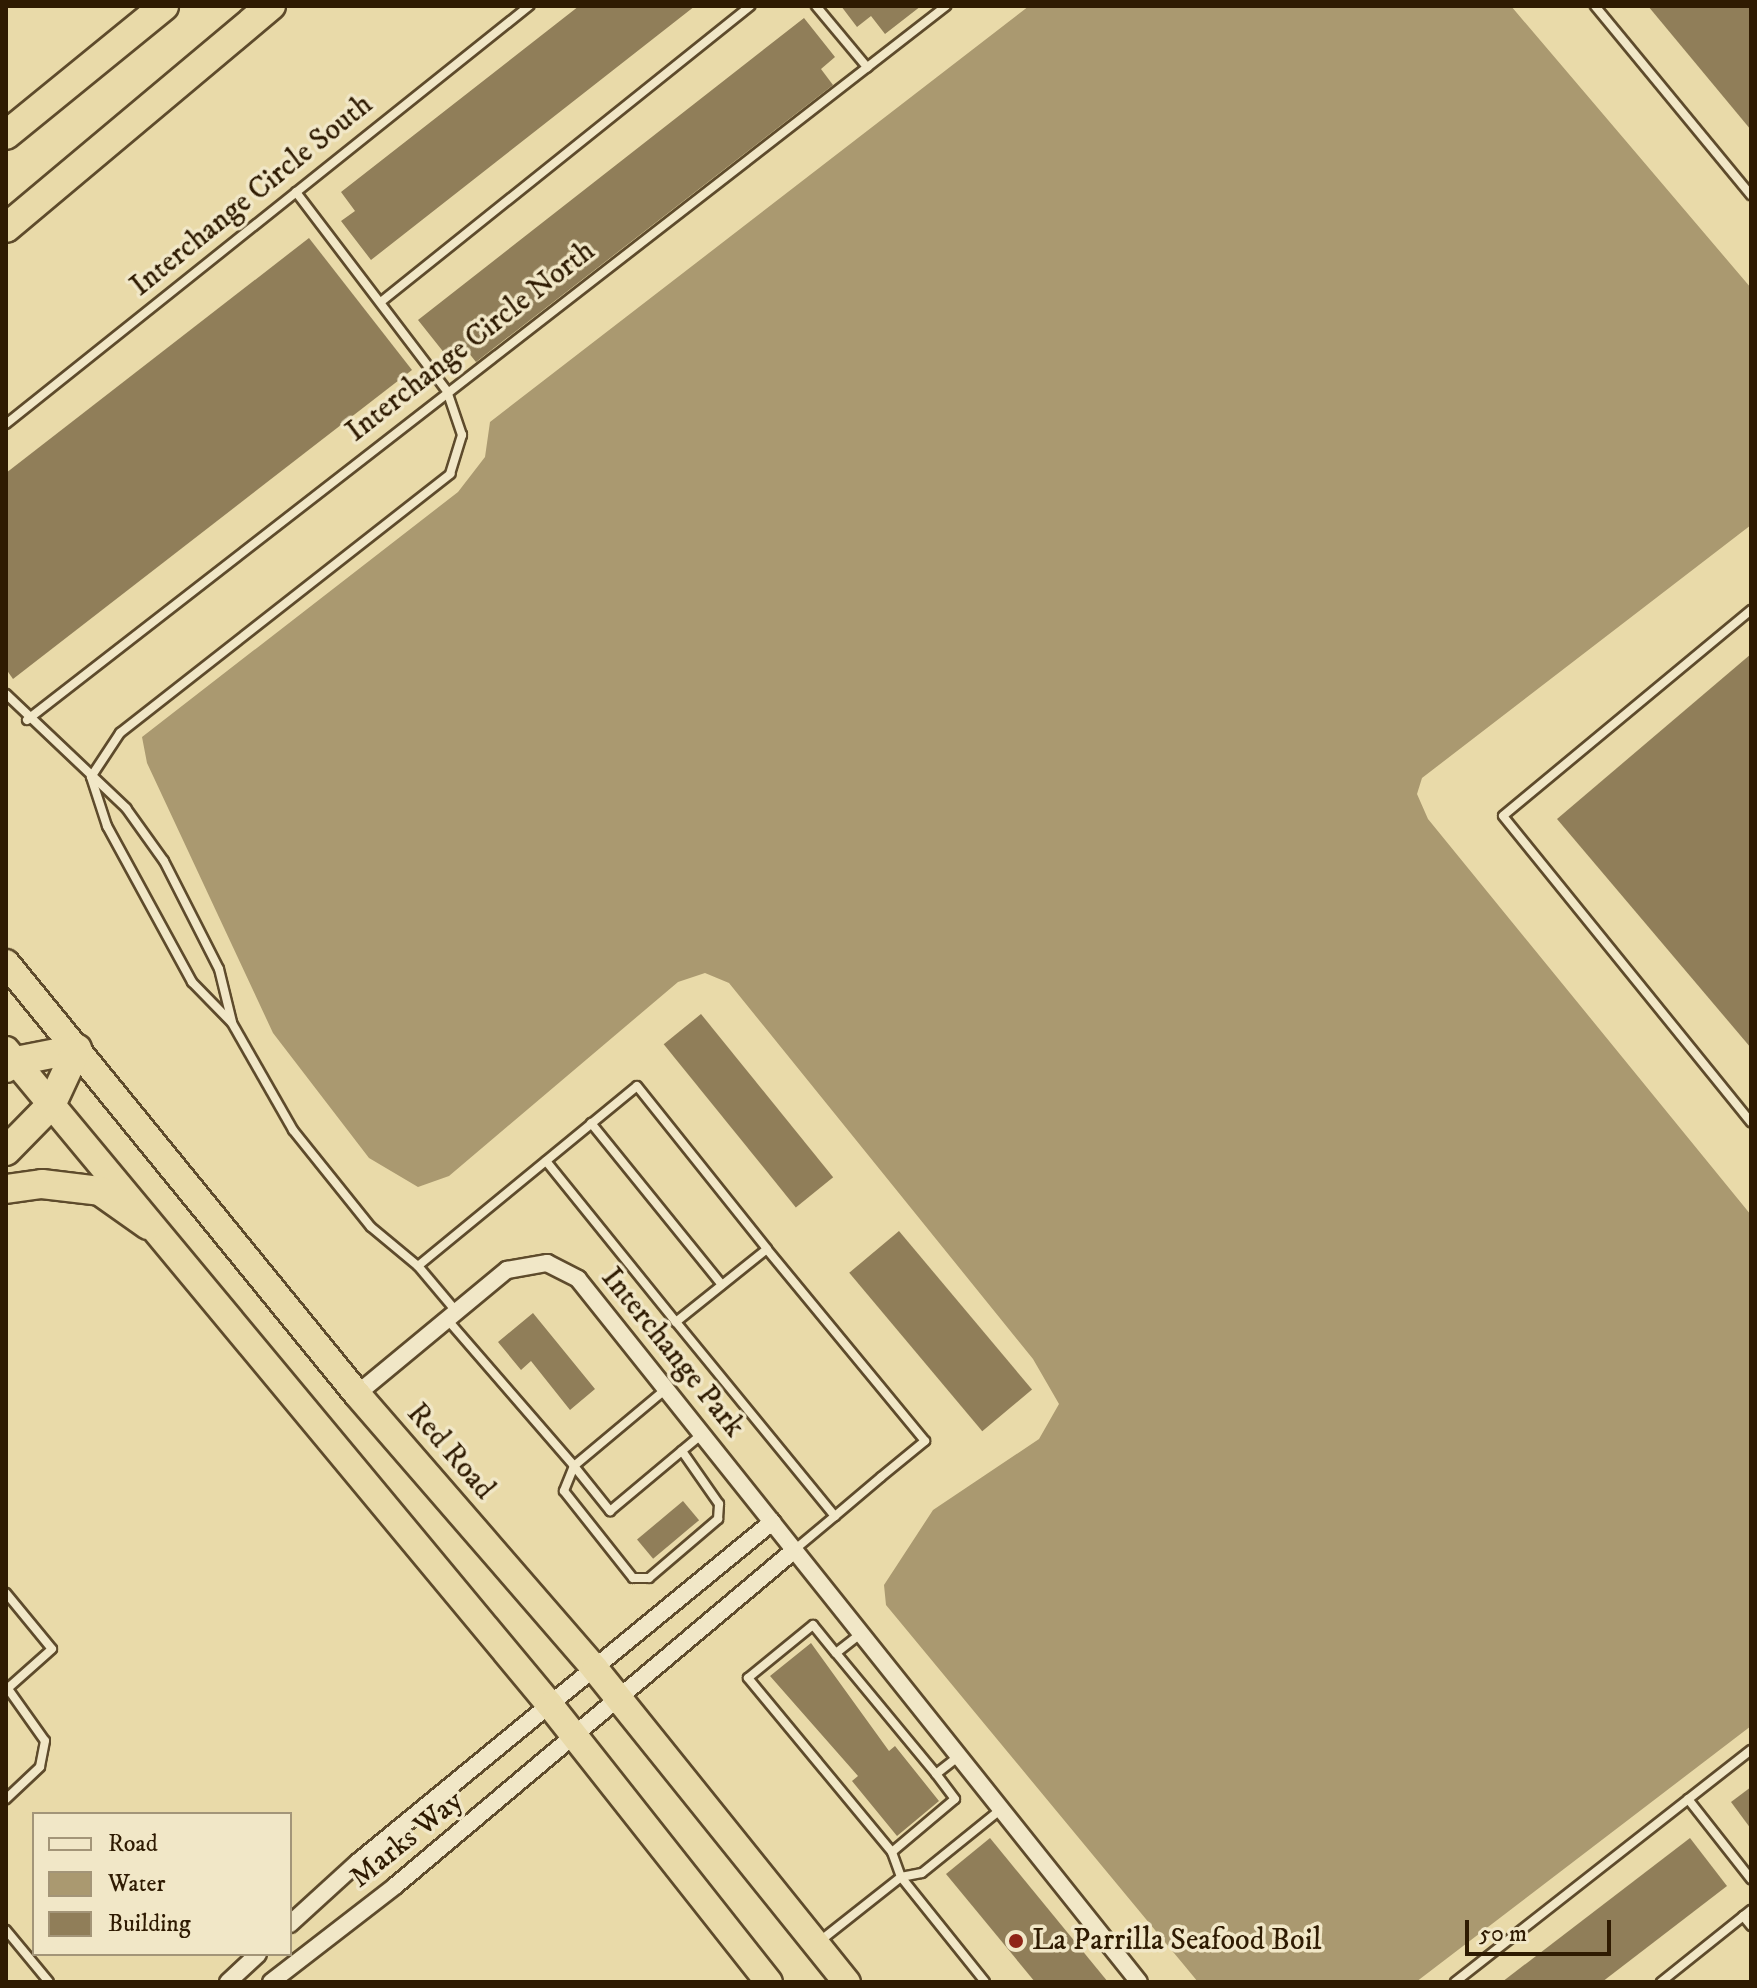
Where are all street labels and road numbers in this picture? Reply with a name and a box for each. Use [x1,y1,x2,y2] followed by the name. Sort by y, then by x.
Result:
[124,87,380,305] street label: Interchange Circle South
[339,234,603,450] street label: Interchange Circle North
[593,1261,751,1445] street label: Interchange Park
[398,1397,502,1507] street label: Red Road
[343,1784,471,1896] street label: Marks Way

